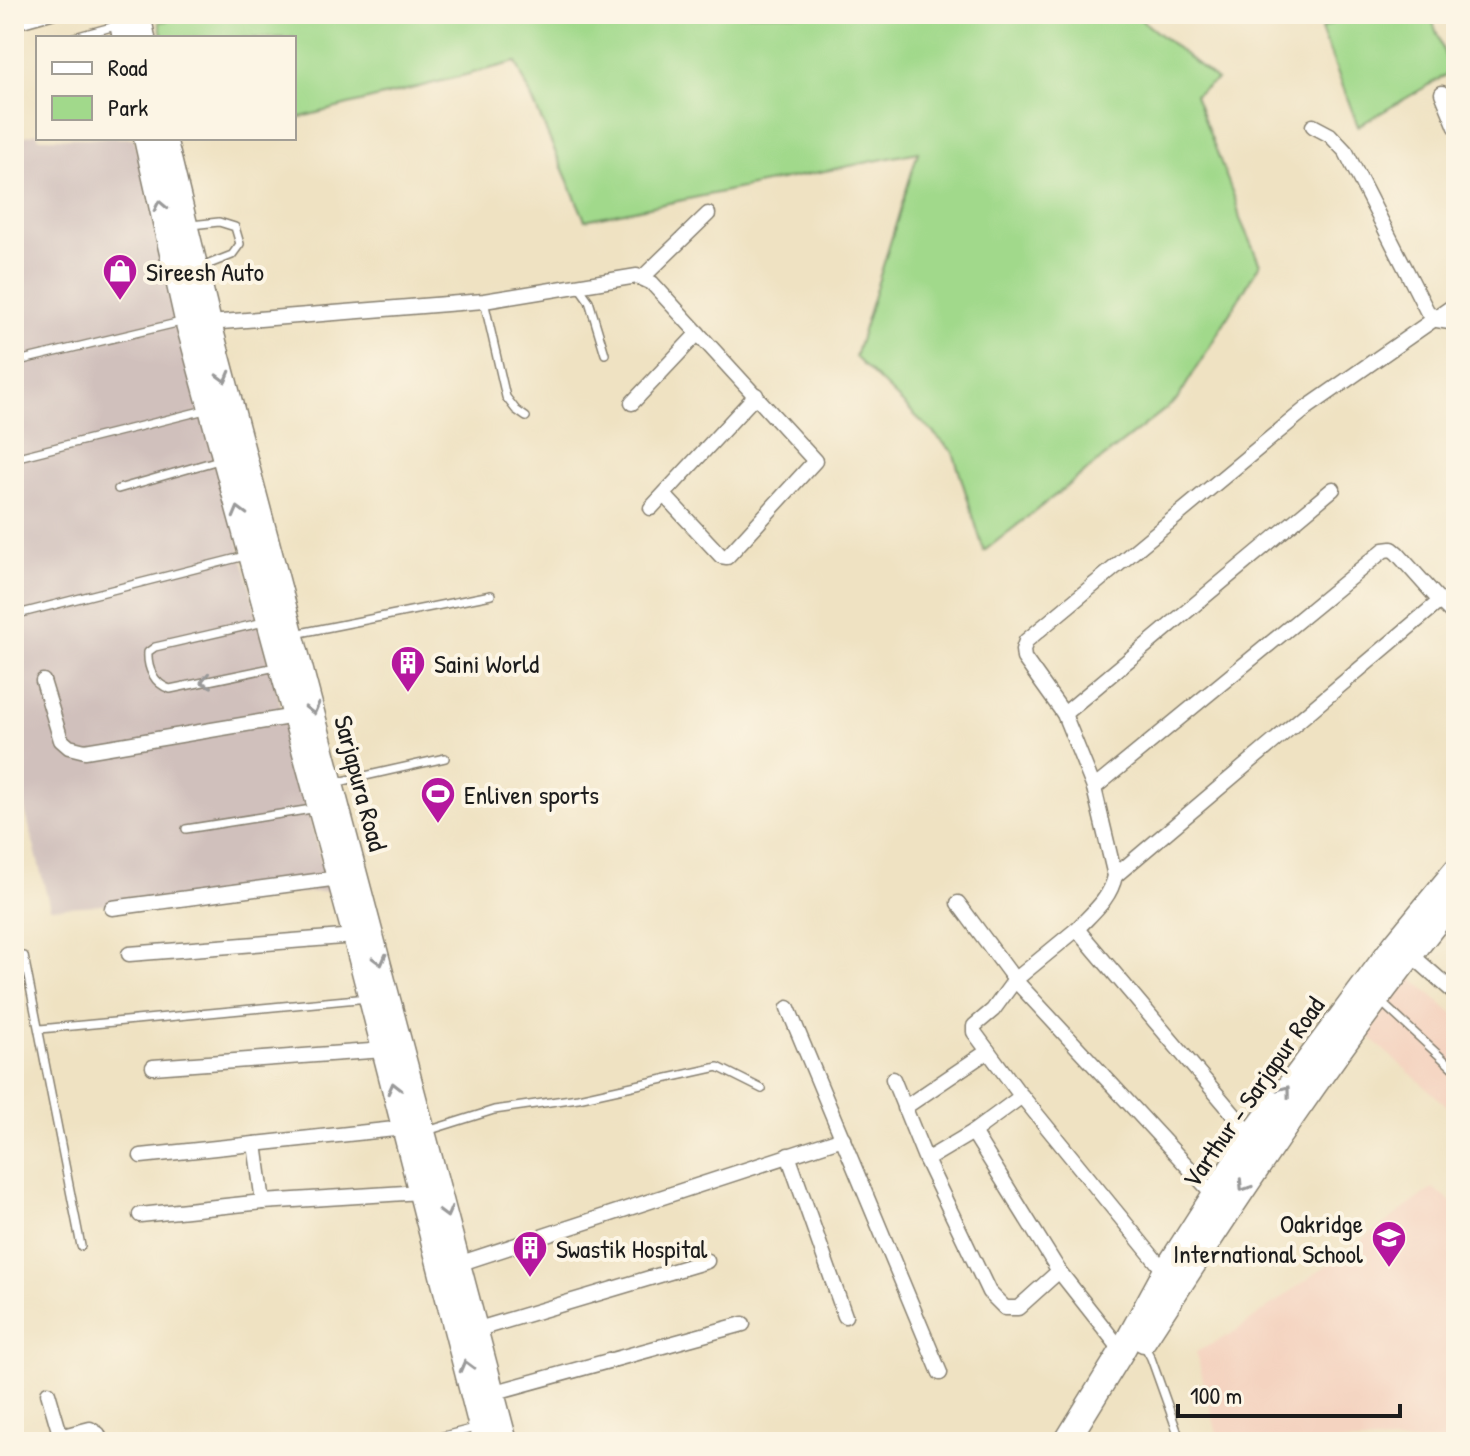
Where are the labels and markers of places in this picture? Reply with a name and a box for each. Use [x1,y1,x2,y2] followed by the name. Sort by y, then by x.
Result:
[101,252,139,302] shop icon: Sireesh Auto
[146,254,264,289] place label: Sireesh Auto
[389,644,427,694] building icon: Saini World
[434,646,539,681] place label: Saini World
[419,775,457,825] sports icon: Enliven sports
[464,777,599,812] place label: Enliven sports
[1173,1206,1363,1271] place label: Oakridge International School
[1370,1219,1408,1269] school or university icon: Oakridge International School
[511,1229,549,1279] building icon: Swastik Hospital
[556,1231,707,1266] place label: Swastik Hospital

